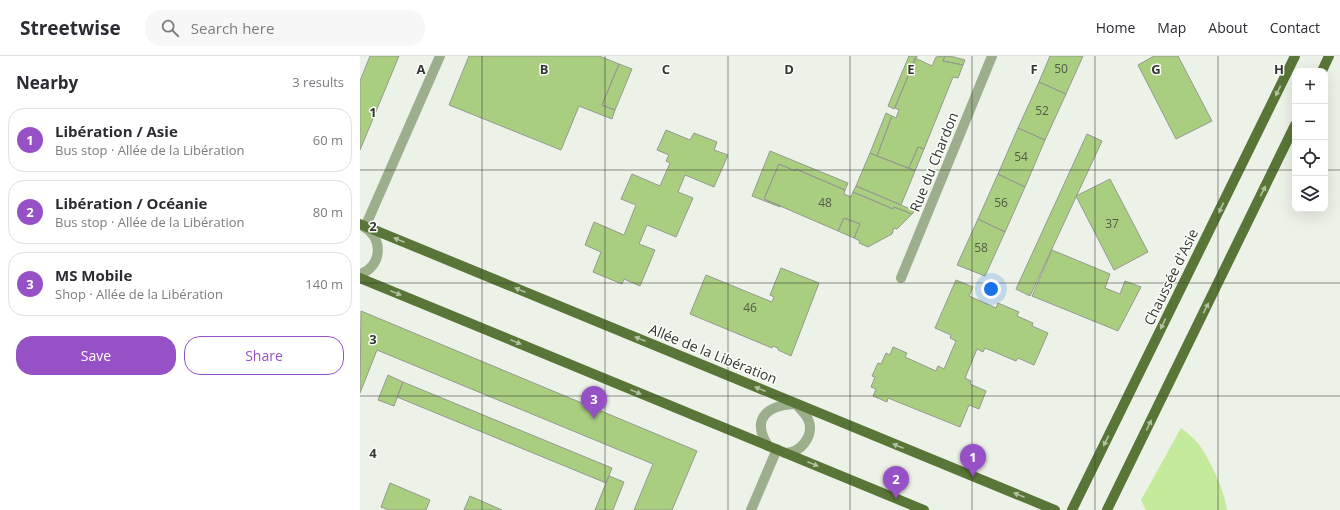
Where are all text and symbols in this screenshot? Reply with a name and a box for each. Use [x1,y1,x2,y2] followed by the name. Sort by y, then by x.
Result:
[145,10,425,46] search box
[20,15,121,41] text: Streetwise
[159,17,181,39] icon: search
[191,18,274,38] text: Search here
[1096,18,1135,37] text: Home
[1157,18,1186,37] text: Map
[1208,18,1248,37] text: About
[1270,18,1320,37] text: Contact
[417,60,426,78] text: A
[540,60,549,78] text: B
[662,60,670,78] text: C
[784,60,794,78] text: D
[907,60,915,78] text: E
[1030,60,1038,78] text: F
[1054,60,1068,77] house number: 50
[1151,60,1161,78] text: G
[1274,60,1284,78] text: H
[1292,68,1328,212] map controls
[1292,68,1328,104] button: +
[16,71,78,94] text: Nearby
[292,73,344,91] text: 3 results
[1275,85,1281,97] one-way arrow
[1035,102,1049,119] house number: 52
[369,103,377,121] text: 1
[1292,104,1328,140] button: −
[905,109,962,215] street label: Rue du Chardon
[55,121,178,141] text: Libération / Asie
[26,131,34,149] text: 1
[313,131,343,149] text: 60 m
[1292,140,1328,176] button: locate
[55,141,245,159] text: Bus stop · Allée de la Libération
[1014,148,1028,165] house number: 54
[1292,176,1328,212] button: layers
[1260,185,1266,197] one-way arrow
[55,193,207,213] text: Libération / Océanie
[818,194,832,211] house number: 48
[994,194,1008,211] house number: 56
[1218,202,1224,213] one-way arrow
[26,203,34,221] text: 2
[313,203,343,221] text: 80 m
[55,213,245,231] text: Bus stop · Allée de la Libération
[1105,215,1119,232] house number: 37
[369,217,377,235] text: 2
[1139,225,1202,328] street label: Chaussée d'Asie
[393,237,405,243] one-way arrow
[974,239,988,256] house number: 58
[55,265,132,285] text: MS Mobile
[26,275,34,293] text: 3
[305,275,343,293] text: 140 m
[981,279,1001,299] your location
[55,285,223,303] text: Shop · Allée de la Libération
[514,287,525,293] one-way arrow
[391,290,403,296] one-way arrow
[743,299,757,316] house number: 46
[1203,302,1209,314] one-way arrow
[646,319,780,388] street label: Allée de la Libération
[1160,319,1166,330] one-way arrow
[369,330,377,348] text: 3
[16,336,176,375] button: Save
[184,336,344,375] button: Share
[633,336,645,342] one-way arrow
[511,340,523,346] one-way arrow
[581,386,607,419] pin: 3
[755,386,766,392] one-way arrow
[631,389,643,395] one-way arrow
[1146,419,1152,430] one-way arrow
[1103,435,1109,447] one-way arrow
[893,443,904,449] one-way arrow
[369,444,377,462] text: 4
[960,444,986,477] pin: 1
[807,461,818,467] one-way arrow
[883,466,909,499] pin: 2
[1012,492,1024,498] one-way arrow

